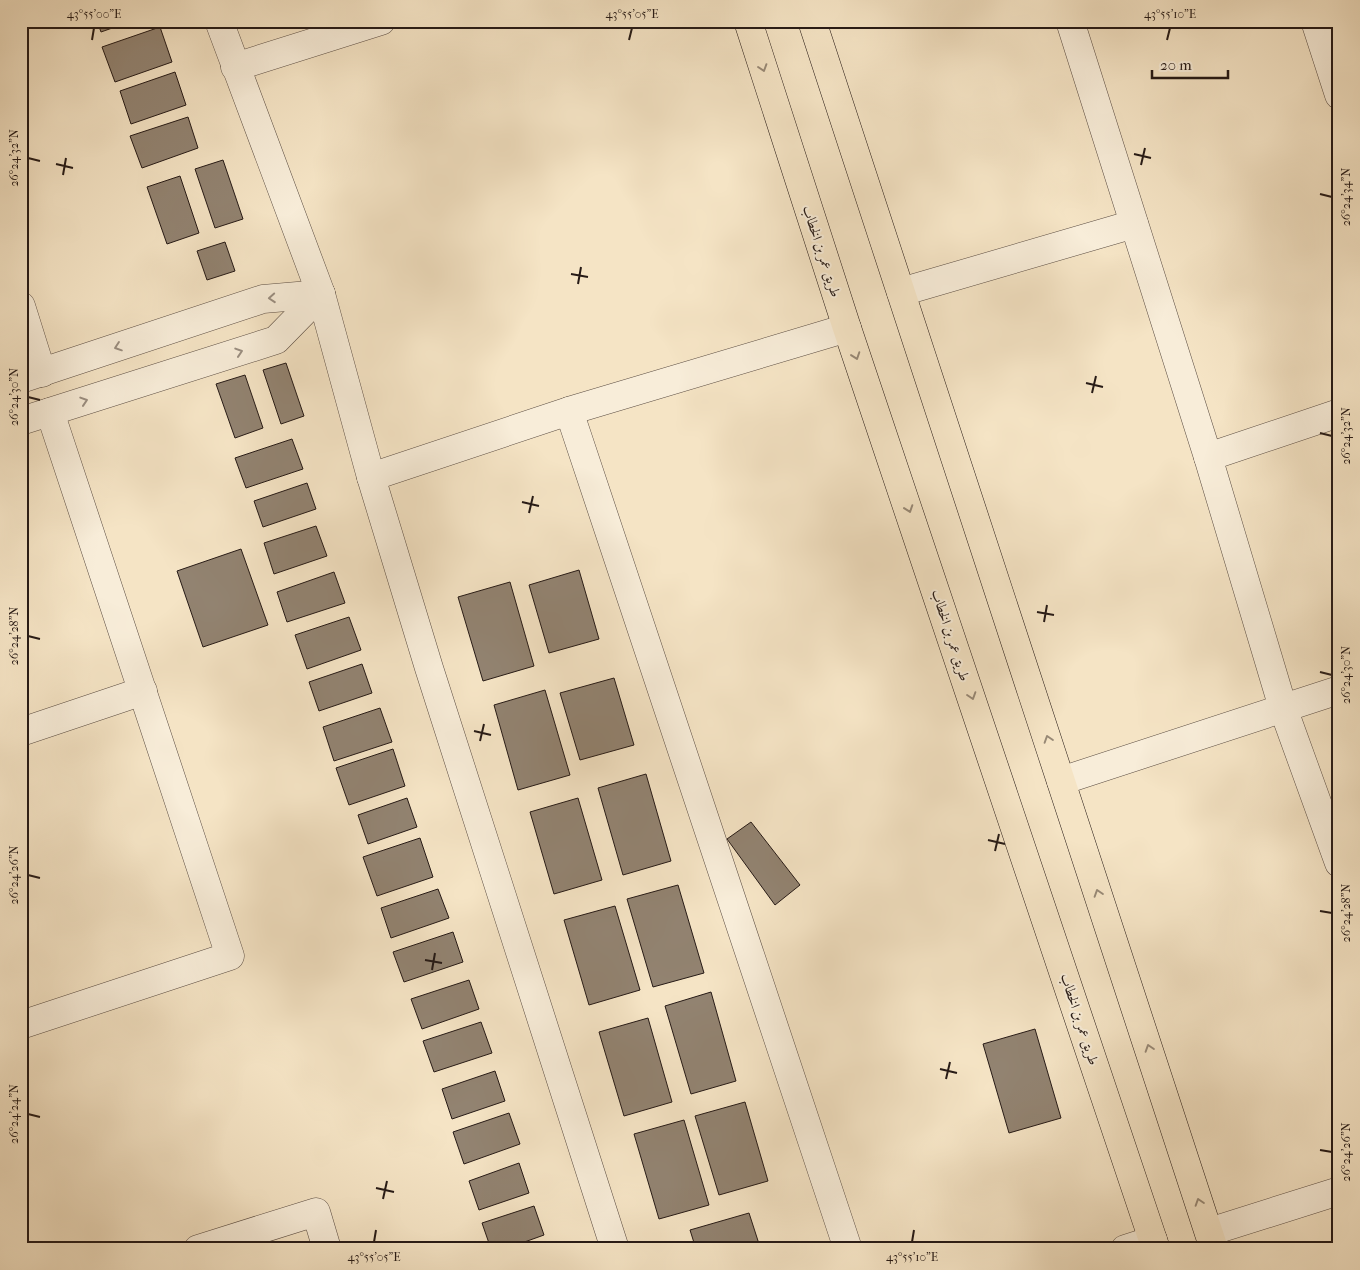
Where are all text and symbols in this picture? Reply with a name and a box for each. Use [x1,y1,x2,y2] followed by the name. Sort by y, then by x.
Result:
[67,7,121,21] text: 43°55'00"E
[605,7,659,21] text: 43°55'05"E
[1144,7,1196,21] text: 43°55'10"E
[1152,48,1229,80] scale bar
[1160,56,1192,74] text: 20 m
[757,63,767,71] one-way arrow
[7,129,21,187] text: 26°24'32"N
[1339,168,1353,226] text: 26°24'34"N
[799,203,844,299] street label: طريق عمر بن الخطاب
[268,292,276,303] one-way arrow
[114,342,122,352] one-way arrow
[235,347,243,357] one-way arrow
[850,351,860,359] one-way arrow
[7,368,21,426] text: 26°24'30"N
[80,397,88,407] one-way arrow
[1339,407,1353,465] text: 26°24'32"N
[903,505,913,513] one-way arrow
[928,587,973,683] street label: طريق عمر بن الخطاب
[7,607,21,665] text: 26°24'28"N
[1339,646,1353,704] text: 26°24'30"N
[966,692,976,700] one-way arrow
[1043,735,1053,744] one-way arrow
[7,845,21,905] text: 26°24'26"N
[1339,884,1353,942] text: 26°24'28"N
[1094,890,1104,898] one-way arrow
[1057,971,1102,1067] street label: طريق عمر بن الخطاب
[1145,1044,1155,1052] one-way arrow
[7,1084,21,1144] text: 26°24'24"N
[1339,1122,1353,1182] text: 26°24'26"N
[1195,1199,1205,1207] one-way arrow
[347,1250,401,1264] text: 43°55'05"E
[886,1250,938,1264] text: 43°55'10"E

